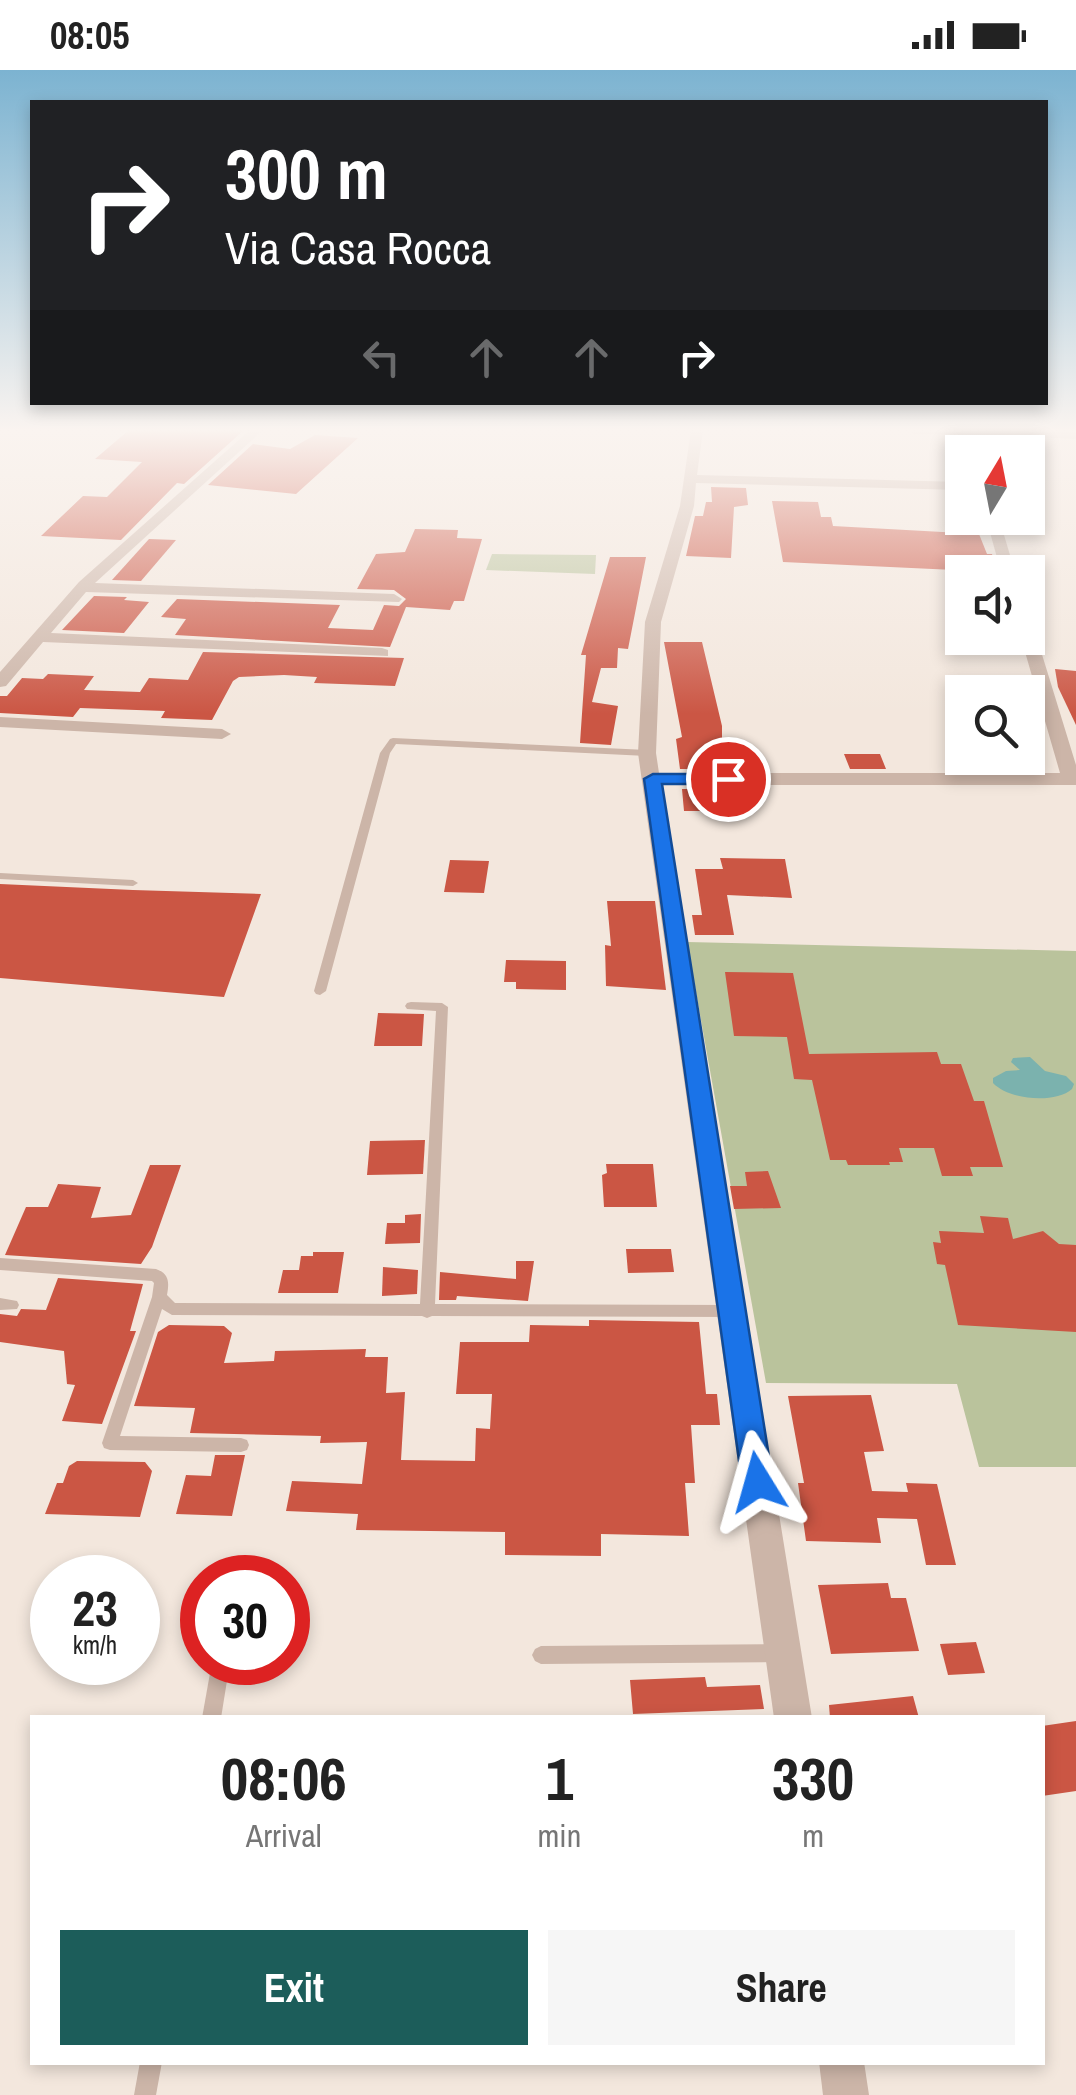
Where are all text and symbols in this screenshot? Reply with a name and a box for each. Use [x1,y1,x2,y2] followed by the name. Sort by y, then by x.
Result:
[50,10,130,61] text: 08:05
[225,127,388,221] text: 300 m
[60,140,190,270] icon: right
[225,217,491,278] text: Via Casa Rocca
[354,330,409,385] icon: left
[459,330,514,385] icon: ahead
[564,330,619,385] icon: ahead
[669,330,724,385] icon: right
[945,435,1045,535] north arrow
[945,435,1045,775] map controls
[945,555,1045,655] button: sound
[945,675,1045,775] button: search
[686,737,771,822] pin
[701,752,756,807] icon: arrive
[706,1430,810,1534] position arrow
[180,1555,310,1685] speed limit sign: 30
[72,1574,118,1642] text: 23
[73,1628,117,1662] text: km/h
[221,1738,347,1819] text: 08:06
[546,1738,573,1819] text: 1
[772,1738,854,1819] text: 330
[246,1814,322,1857] text: Arrival
[537,1814,581,1857] text: min
[802,1814,824,1857] text: m
[60,1930,528,2045] button: Exit
[548,1930,1015,2045] button: Share

